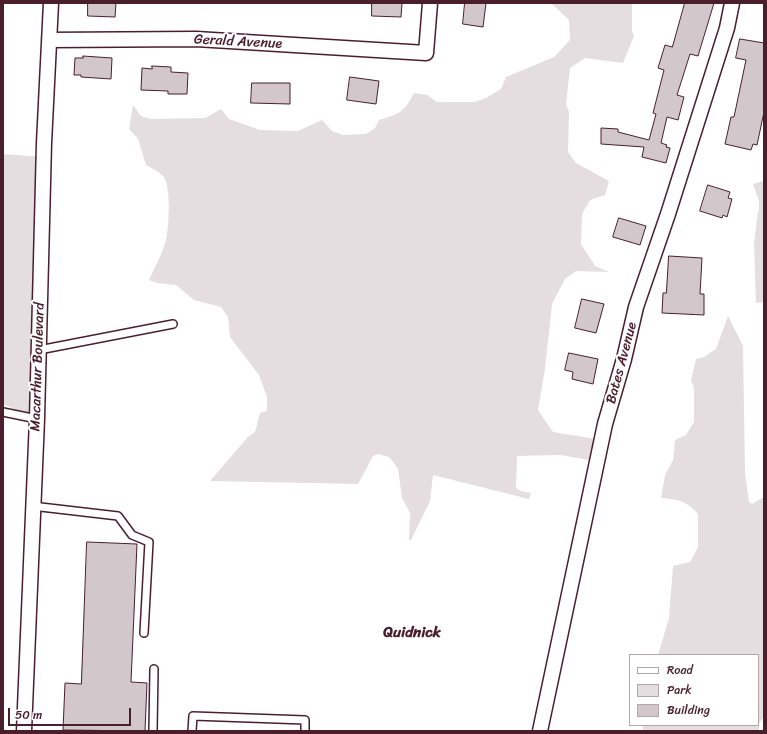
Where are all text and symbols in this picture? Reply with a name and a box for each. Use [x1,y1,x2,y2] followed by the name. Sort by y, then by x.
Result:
[193,31,283,53] street label: Gerald Avenue
[27,302,49,432] street label: Macarthur Boulevard
[603,320,641,406] street label: Bates Avenue
[383,624,441,642] district label: Quidnick
[629,654,759,726] legend
[667,659,693,681] text: Road
[667,679,692,701] text: Park
[667,699,710,721] text: Building
[10,700,133,726] scale bar
[15,704,42,726] text: 50 m

